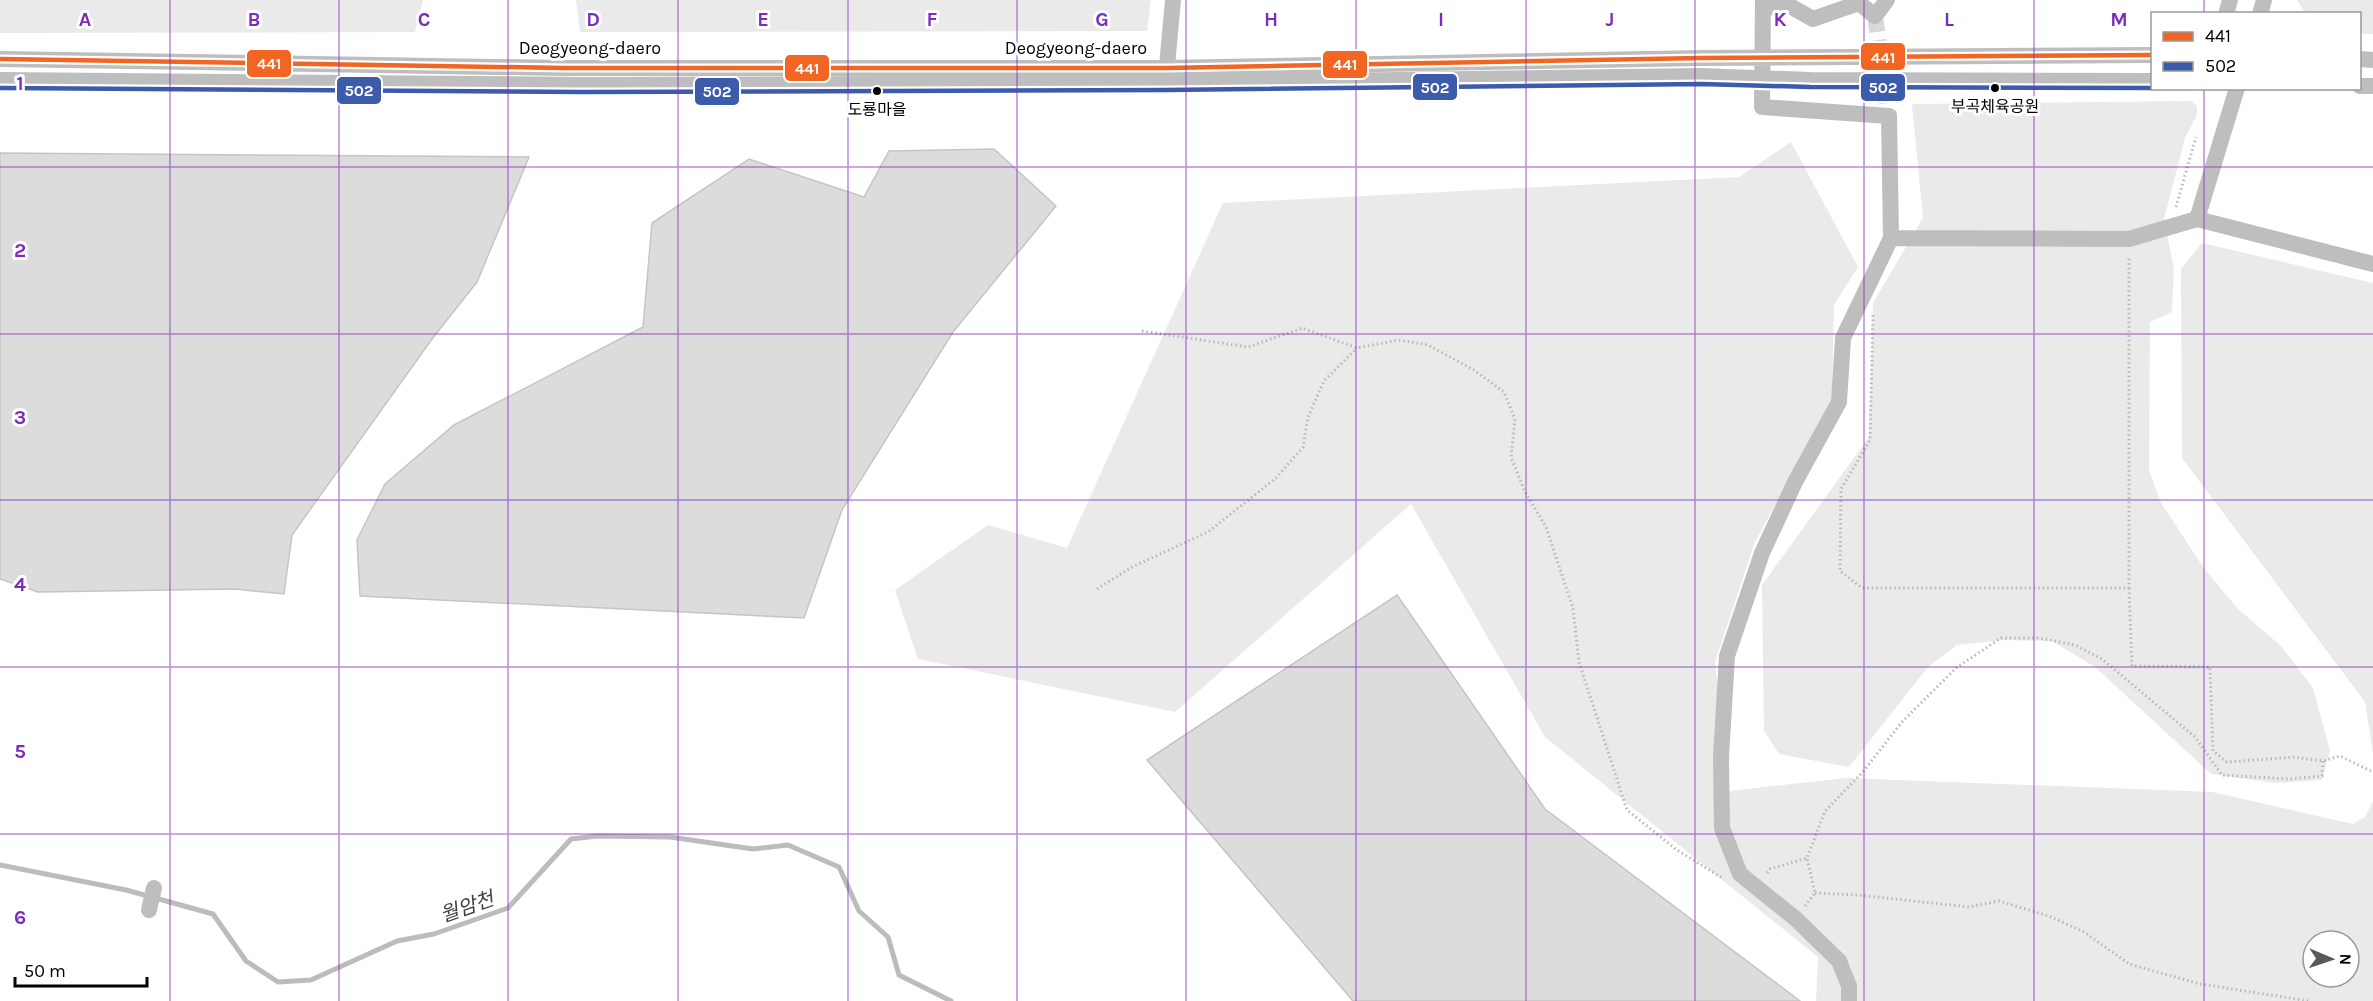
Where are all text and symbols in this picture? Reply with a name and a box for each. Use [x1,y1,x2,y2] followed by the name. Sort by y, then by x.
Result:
[79,8,92,31] text: A
[248,8,260,31] text: B
[418,8,430,31] text: C
[586,8,600,31] text: D
[757,8,769,31] text: E
[927,8,938,31] text: F
[1095,8,1109,31] text: G
[1264,8,1278,31] text: H
[1438,8,1444,31] text: I
[1606,8,1614,31] text: J
[1773,8,1787,31] text: K
[1944,8,1954,31] text: L
[2110,8,2128,31] text: M
[2151,12,2361,90] legend
[2205,25,2231,47] text: 441
[519,37,661,59] street label: Deogyeong-daero
[1005,37,1147,59] street label: Deogyeong-daero
[1860,42,1906,71] line badge: 441
[1871,48,1895,67] text: 441
[246,49,292,78] line badge: 441
[1322,50,1368,79] line badge: 441
[257,54,281,73] text: 441
[784,54,830,82] line badge: 441
[1333,55,1357,74] text: 441
[2205,55,2236,77] text: 502
[795,59,819,78] text: 441
[16,72,24,95] text: 1
[1412,73,1458,101] line badge: 502
[1860,73,1906,102] line badge: 502
[336,76,382,105] line badge: 502
[694,77,740,106] line badge: 502
[1420,78,1450,97] text: 502
[1868,78,1898,97] text: 502
[344,81,374,100] text: 502
[702,82,732,101] text: 502
[1989,82,2001,94] marker: 부곡체육공원
[871,85,883,97] marker: 도룡마을
[1951,97,2039,116] place label: 부곡체육공원
[848,100,906,119] place label: 도룡마을
[14,239,26,262] text: 2
[14,406,26,429] text: 3
[14,573,26,596] text: 4
[14,740,26,763] text: 5
[437,886,499,927] water label: 월암천
[14,906,26,929] text: 6
[2301,929,2361,989] north arrow
[15,950,147,988] scale bar
[2336,953,2355,966] text: N
[24,960,66,982] text: 50 m

